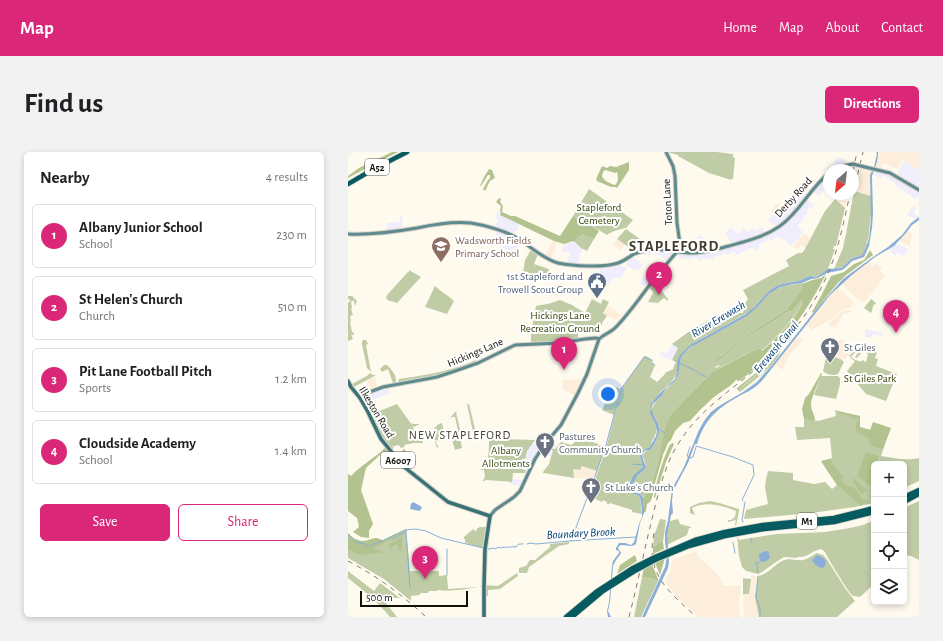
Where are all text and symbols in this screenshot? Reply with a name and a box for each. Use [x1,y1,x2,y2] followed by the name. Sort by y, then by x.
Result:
[20,19,54,38] text: Map
[723,21,757,35] text: Home
[779,21,803,35] text: Map
[825,21,859,35] text: About
[881,21,923,35] text: Contact
[825,86,919,123] button: Directions
[24,90,103,118] text: Find us
[365,159,389,175] road number: A52
[823,164,859,200] north arrow
[40,169,90,186] text: Nearby
[266,171,308,184] text: 4 results
[773,175,814,219] street label: Derby Road
[661,178,674,225] street label: Toton Lane
[577,202,622,226] park label: Stapleford Cemetery
[79,220,203,235] text: Albany Junior School
[52,229,56,242] text: 1
[276,229,307,242] text: 230 m
[430,235,452,263] school or university icon: Wadsworth Fields Primary School
[455,235,531,259] place label: Wadsworth Fields Primary School
[79,238,113,251] text: School
[629,239,719,254] district label: STAPLEFORD
[646,262,672,295] pin: 2
[498,271,583,295] place label: 1st Stapleford and Trowell Scout Group
[586,271,608,299] public building icon: 1st Stapleford and Trowell Scout Group
[79,292,183,307] text: St Helen's Church
[689,298,747,340] water label: River Erewash
[883,300,909,333] pin: 4
[51,301,57,314] text: 2
[278,301,307,314] text: 510 m
[79,310,115,323] text: Church
[520,310,600,334] park label: Hickings Lane Recreation Ground
[751,319,801,375] water label: Erewash Canal
[446,336,505,369] street label: Hickings Lane
[819,336,841,364] church icon: St Giles
[551,337,577,370] pin: 1
[844,342,876,353] place label: St Giles
[79,364,212,379] text: Pit Lane Football Pitch
[51,373,57,386] text: 3
[275,373,307,386] text: 1.2 km
[844,373,896,384] park label: St Giles Park
[79,382,111,395] text: Sports
[598,384,618,404] your location
[357,385,396,440] street label: Ilkeston Road
[409,429,511,441] district label: NEW STAPLEFORD
[534,431,556,459] church icon: Pastures Community Church
[559,431,642,455] place label: Pastures Community Church
[79,436,196,451] text: Cloudside Academy
[51,445,57,458] text: 4
[275,445,307,458] text: 1.4 km
[482,445,530,469] park label: Albany Allotments
[381,452,415,468] road number: A6007
[79,454,113,467] text: School
[871,461,907,605] map controls
[871,461,907,497] button: +
[580,476,602,504] church icon: St Luke's Church
[605,482,674,493] place label: St Luke's Church
[871,497,907,533] button: −
[40,504,170,541] button: Save
[178,504,308,541] button: Share
[797,513,817,529] road number: M1
[546,525,616,541] water label: Boundary Brook
[871,533,907,569] button: locate
[412,546,438,579] pin: 3
[871,569,907,605] button: layers
[360,589,468,608] scale bar
[366,592,393,603] text: 500 m

